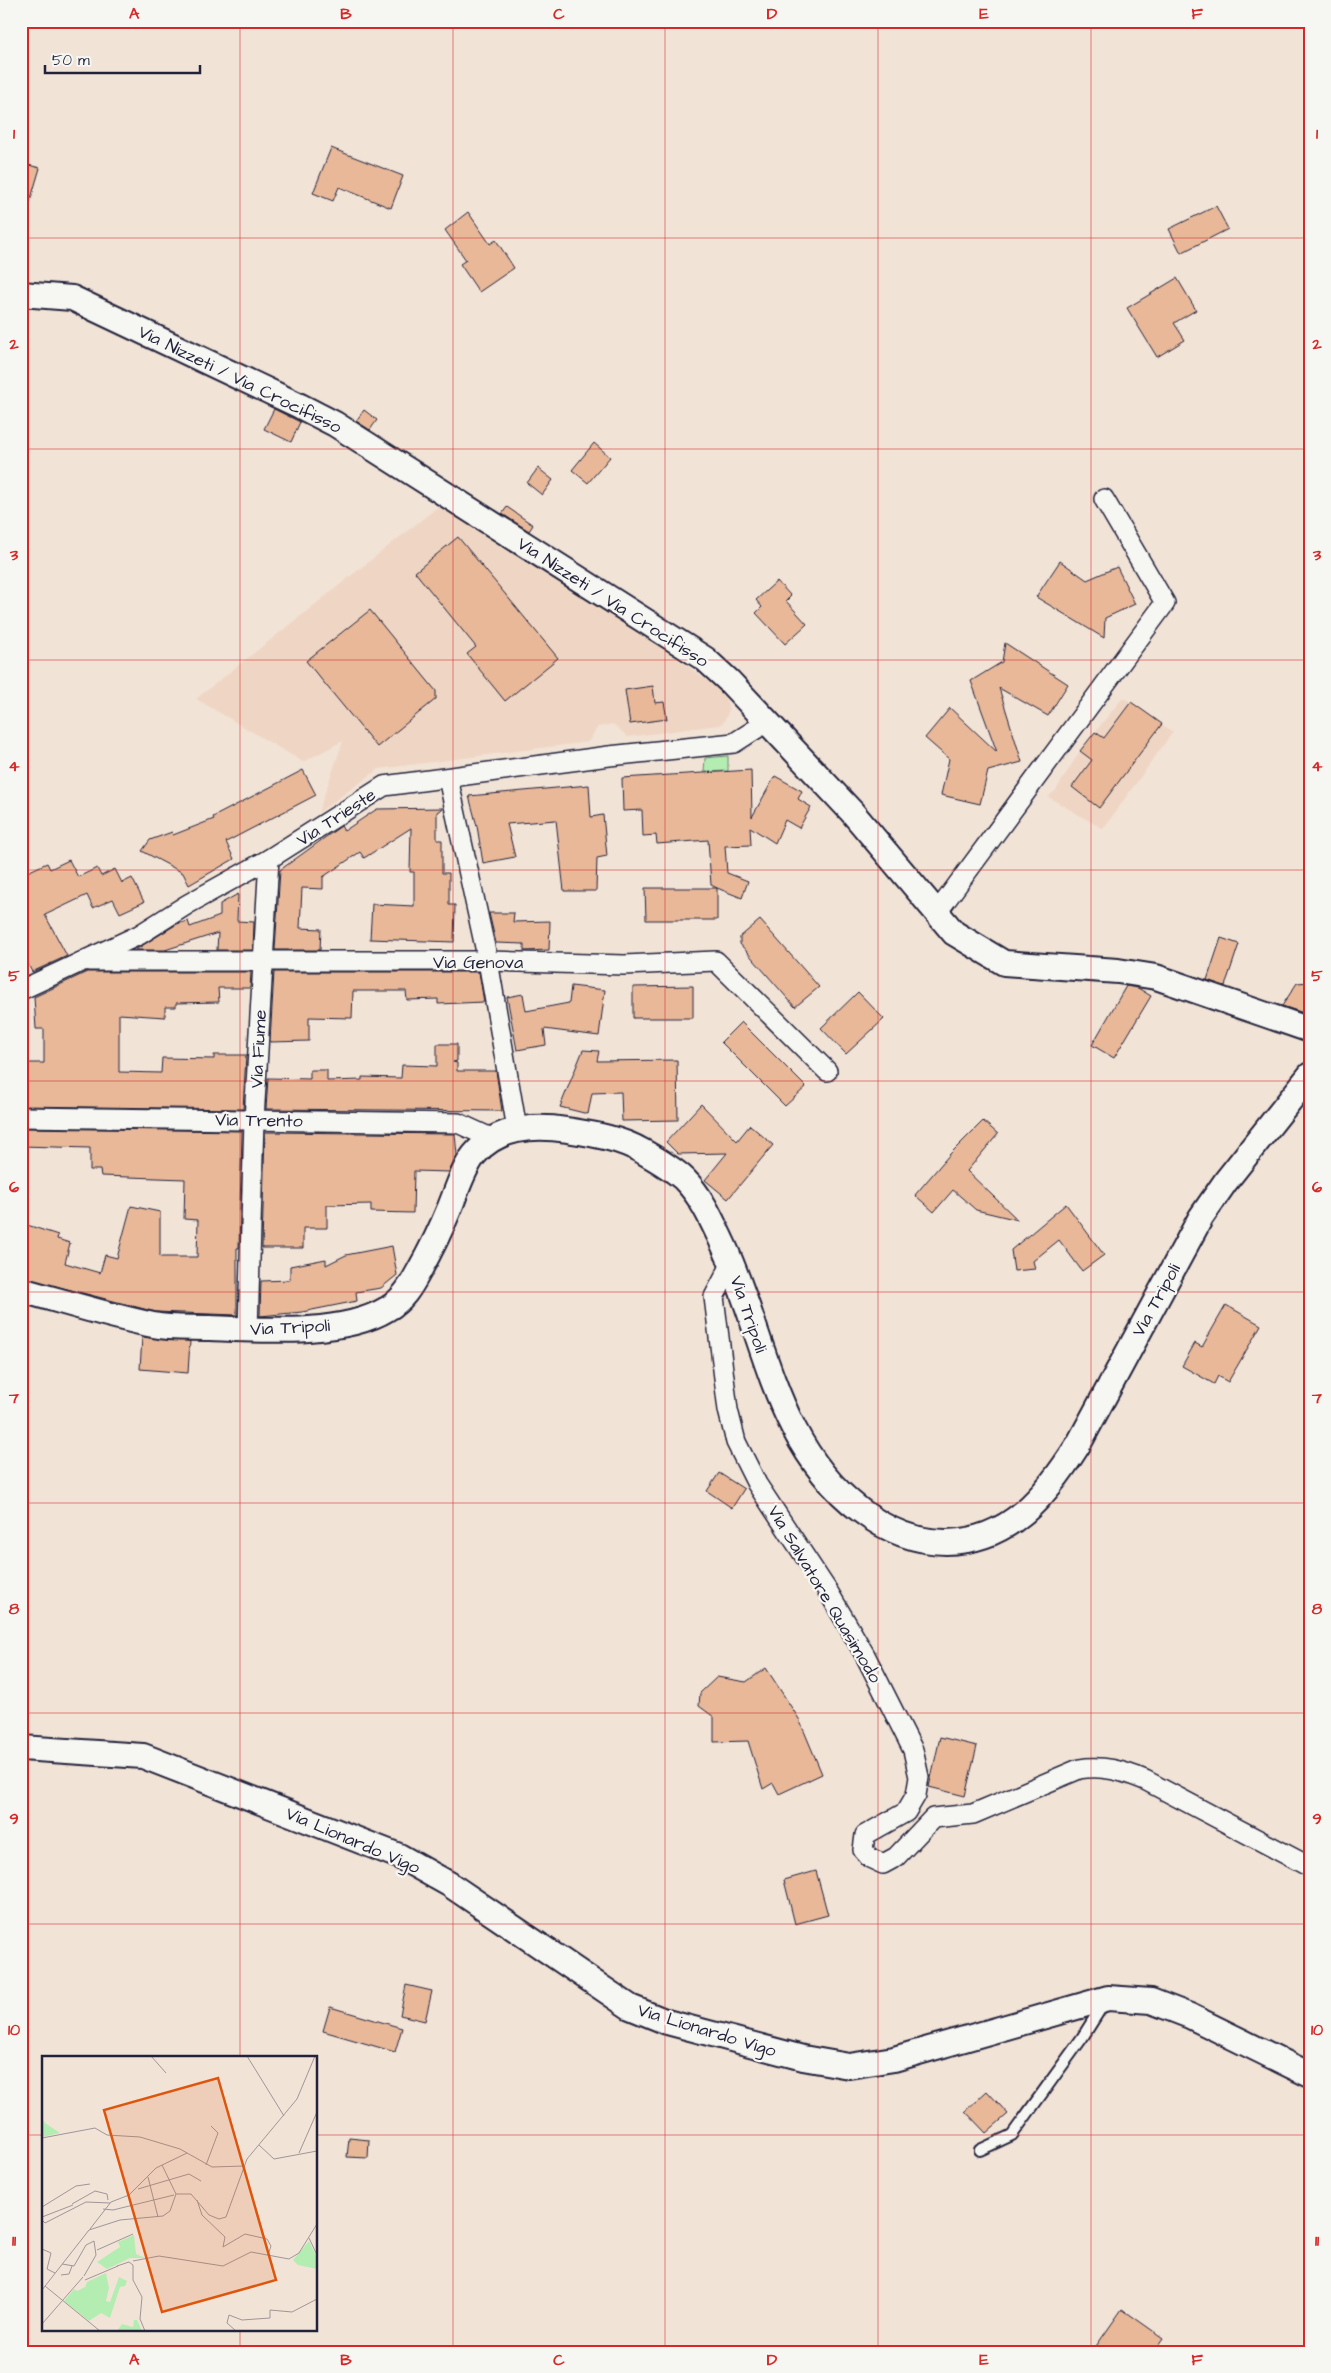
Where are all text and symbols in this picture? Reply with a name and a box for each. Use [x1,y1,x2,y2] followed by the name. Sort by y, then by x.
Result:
[129,3,140,25] text: A
[340,3,352,25] text: B
[553,3,565,25] text: C
[767,3,778,25] text: D
[979,3,989,25] text: E
[1191,3,1203,25] text: F
[45,42,200,74] scale bar
[52,50,90,71] text: 50 m
[13,123,16,145] text: 1
[1316,123,1319,145] text: 1
[134,319,346,440] street label: Via Nizzeti / Via Crocifisso
[8,333,19,355] text: 2
[1311,333,1322,355] text: 2
[512,531,713,674] street label: Via Nizzeti / Via Crocifisso
[9,544,19,566] text: 3
[1312,544,1322,566] text: 3
[9,755,20,777] text: 4
[1312,755,1323,777] text: 4
[292,782,381,852] street label: Via Trieste
[433,950,523,975] street label: Via Genova
[8,965,20,987] text: 5
[1311,965,1323,987] text: 5
[244,1009,273,1089] street label: Via Fiume
[215,1107,303,1134] street label: Via Trento
[9,1176,19,1198] text: 6
[1312,1176,1322,1198] text: 6
[1126,1259,1187,1341] street label: Via Tripoli
[724,1272,773,1356] street label: Via Tripoli
[249,1313,331,1342] street label: Via Tripoli
[8,1387,19,1409] text: 7
[1311,1387,1322,1409] text: 7
[762,1501,888,1688] street label: Via Salvatore Quasimodo
[9,1598,20,1620] text: 8
[1312,1598,1323,1620] text: 8
[281,1801,424,1881] street label: Via Lionardo Vigo
[9,1808,19,1830] text: 9
[1312,1808,1322,1830] text: 9
[634,1998,779,2064] street label: Via Lionardo Vigo
[8,2019,20,2041] text: 10
[1311,2019,1323,2041] text: 10
[42,2056,318,2330] inset map
[12,2230,17,2252] text: 11
[1315,2230,1320,2252] text: 11
[129,2349,140,2371] text: A
[340,2349,352,2371] text: B
[553,2349,565,2371] text: C
[767,2349,778,2371] text: D
[979,2349,989,2371] text: E
[1191,2349,1203,2371] text: F

